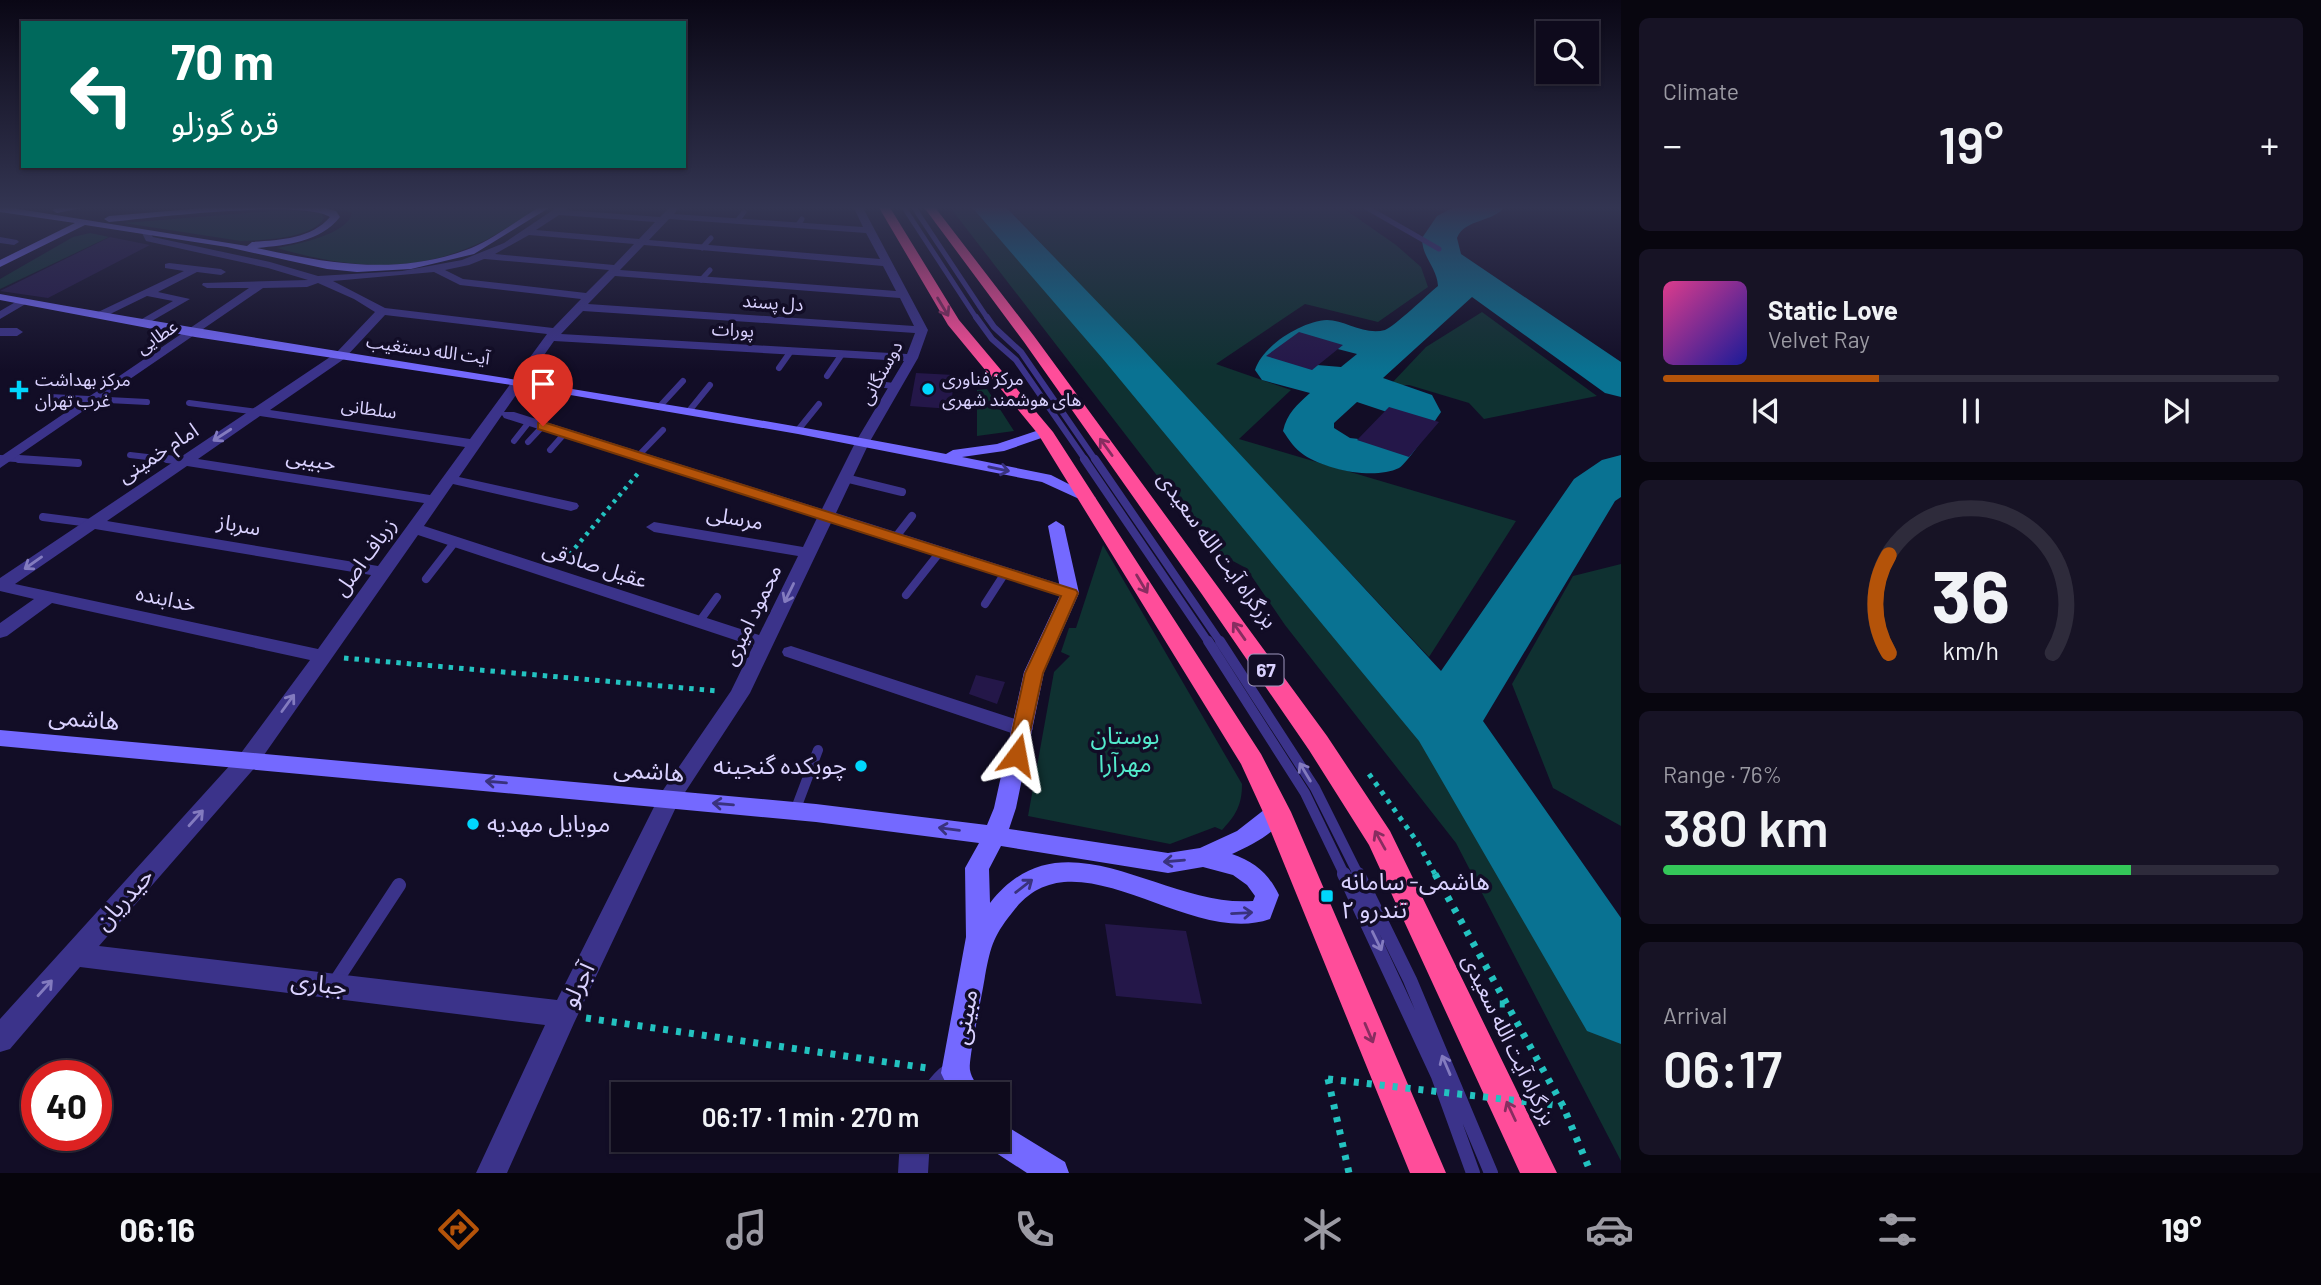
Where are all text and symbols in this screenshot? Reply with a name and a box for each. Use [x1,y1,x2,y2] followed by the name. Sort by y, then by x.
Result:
[1536,21,1599,84] map controls
[1536,21,1599,84] button: search
[171,31,274,90] text: 70 m
[56,49,147,140] icon: left
[1663,77,1739,105] text: Climate
[171,103,279,141] text: قره گوزلو
[1938,112,2004,174] text: 19°
[1663,121,1682,167] text: −
[2260,121,2279,167] text: +
[742,289,804,316] street label: دل پسند
[1768,294,1898,325] text: Static Love
[937,296,951,316] one-way arrow
[131,314,182,359] street label: عطایی
[711,317,755,342] street label: پورات
[1768,325,1870,353] text: Velvet Ray
[365,329,492,369] street label: آیت الله دستغیب
[854,337,907,409] street label: دوسنگانی
[513,354,573,426] pin
[524,365,562,403] icon: arrive
[942,367,1082,411] place label: مرکز فناوری های هوشمند شهری
[35,368,131,412] place label: مرکز بهداشت غرب تهران
[9,380,29,400] marker: مرکز بهداشت غرب تهران
[920,381,936,397] marker: مرکز فناوری های هوشمند شهری
[1747,392,1785,430] icon: previous
[1952,392,1990,430] icon: pause
[2157,392,2195,430] icon: next
[340,393,398,424] street label: سلطانی
[112,416,205,491] street label: امام خمینی
[213,428,232,443] one-way arrow
[1099,438,1113,457] one-way arrow
[284,442,338,476] street label: حبیبی
[987,462,1010,476] one-way arrow
[1152,466,1283,633] street label: بزرگراه آیت الله سعیدی
[705,499,765,535] street label: مرسلی
[214,507,263,541] street label: سرباز
[327,512,401,601] street label: زرباف اصل
[540,535,651,593] street label: عقیل صادقی
[1932,550,2010,638] text: 36
[24,556,43,570] one-way arrow
[716,560,787,669] street label: محمود امیری
[1135,574,1149,594] one-way arrow
[134,579,199,616] street label: خدابنده
[781,582,795,603] one-way arrow
[1232,622,1246,641] one-way arrow
[1943,634,1999,664] text: km/h
[1248,654,1284,685] road number: 67
[281,694,295,713] one-way arrow
[47,700,121,735] street label: هاشمی
[980,718,1054,792] position arrow
[1091,720,1159,778] park label: بوستان مهرآرا
[713,750,847,781] place label: چوبکده گنجینه
[612,752,686,787] street label: هاشمی
[853,758,869,774] marker: چوبکده گنجینه
[1663,760,1782,788] text: Range · 76%
[1298,762,1312,782] one-way arrow
[486,776,508,789] one-way arrow
[1663,795,1829,857] text: 380 km
[712,797,735,810] one-way arrow
[487,808,610,838] place label: موبایل مهدیه
[188,809,204,827] one-way arrow
[465,816,481,832] marker: موبایل مهدیه
[938,822,961,835] one-way arrow
[1373,830,1386,851] one-way arrow
[1163,855,1186,868] one-way arrow
[87,861,159,936] street label: حیدریان
[1341,866,1490,924] place label: هاشمی- سامانه ۲ تندرو
[1014,879,1032,894] one-way arrow
[1319,888,1335,904] marker: هاشمی- سامانه ۲ تندرو
[1230,907,1253,920] one-way arrow
[1370,930,1384,951] one-way arrow
[1457,950,1563,1129] street label: بزرگراه آیت الله سعیدی
[553,956,601,1012] street label: آجرلو
[289,965,349,1001] street label: جباری
[37,979,53,997] one-way arrow
[944,987,983,1047] street label: مبینی
[1663,1001,1727,1029] text: Arrival
[1364,1022,1377,1044] one-way arrow
[1663,1036,1782,1098] text: 06:17
[1438,1055,1451,1076] one-way arrow
[21,1060,112,1151] speed limit sign: 40
[702,1101,919,1132] text: 06:17 · 1 min · 270 m
[1503,1101,1517,1122] one-way arrow
[434,1205,483,1254] icon: directions
[722,1205,771,1254] icon: music
[1010,1205,1059,1254] icon: phone
[1298,1205,1347,1254] icon: climate
[1585,1205,1634,1254] icon: car
[1873,1205,1922,1254] icon: filters
[119,1210,195,1248] text: 06:16
[2161,1210,2202,1248] text: 19°

